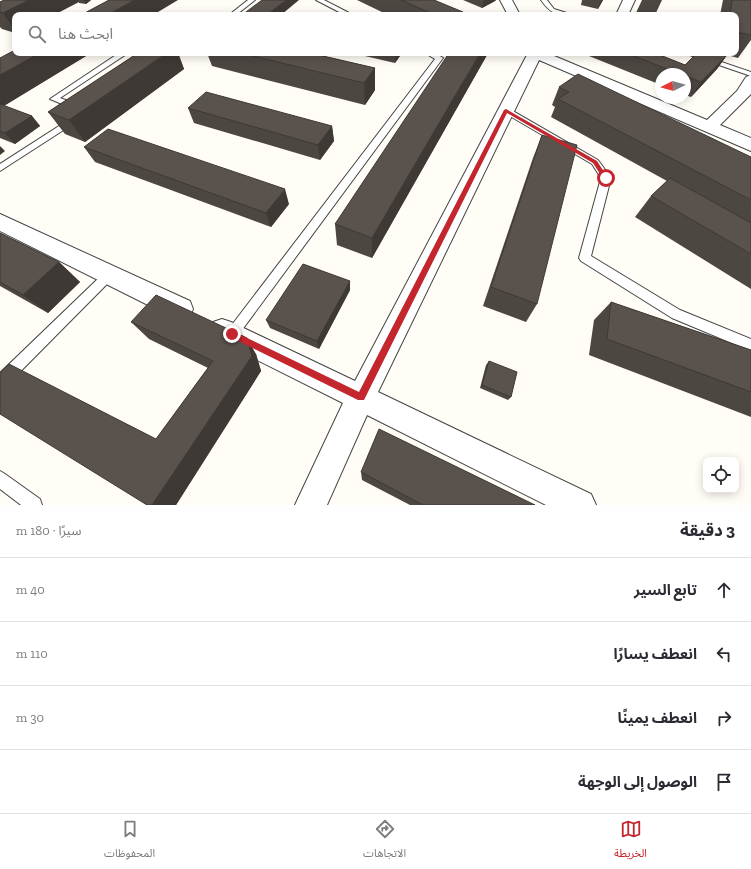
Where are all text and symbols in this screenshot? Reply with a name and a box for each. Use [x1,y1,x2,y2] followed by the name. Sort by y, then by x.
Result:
[12,12,739,56] search box
[26,23,48,45] icon: search
[58,25,113,43] text: ابحث هنا
[655,68,691,104] north arrow
[597,169,615,187] route start
[223,325,241,343] route end
[703,457,739,493] map controls
[703,457,739,493] button: locate
[680,520,735,540] text: 3 دقيقة
[16,523,81,538] text: سيرًا · 180 m
[713,579,735,601] icon: ahead
[634,581,697,599] text: تابع السير
[16,582,45,597] text: 40 m
[713,643,735,665] icon: left
[614,645,697,663] text: انعطف يسارًا
[16,646,48,661] text: 110 m
[713,707,735,729] icon: right
[617,709,697,727] text: انعطف يمينًا
[16,710,44,725] text: 30 m
[713,771,735,793] icon: arrive
[578,773,697,791] text: الوصول إلى الوجهة
[104,818,155,865] tab: المحفوظات
[363,818,406,865] tab: الاتجاهات
[614,818,647,865] tab: الخريطة

